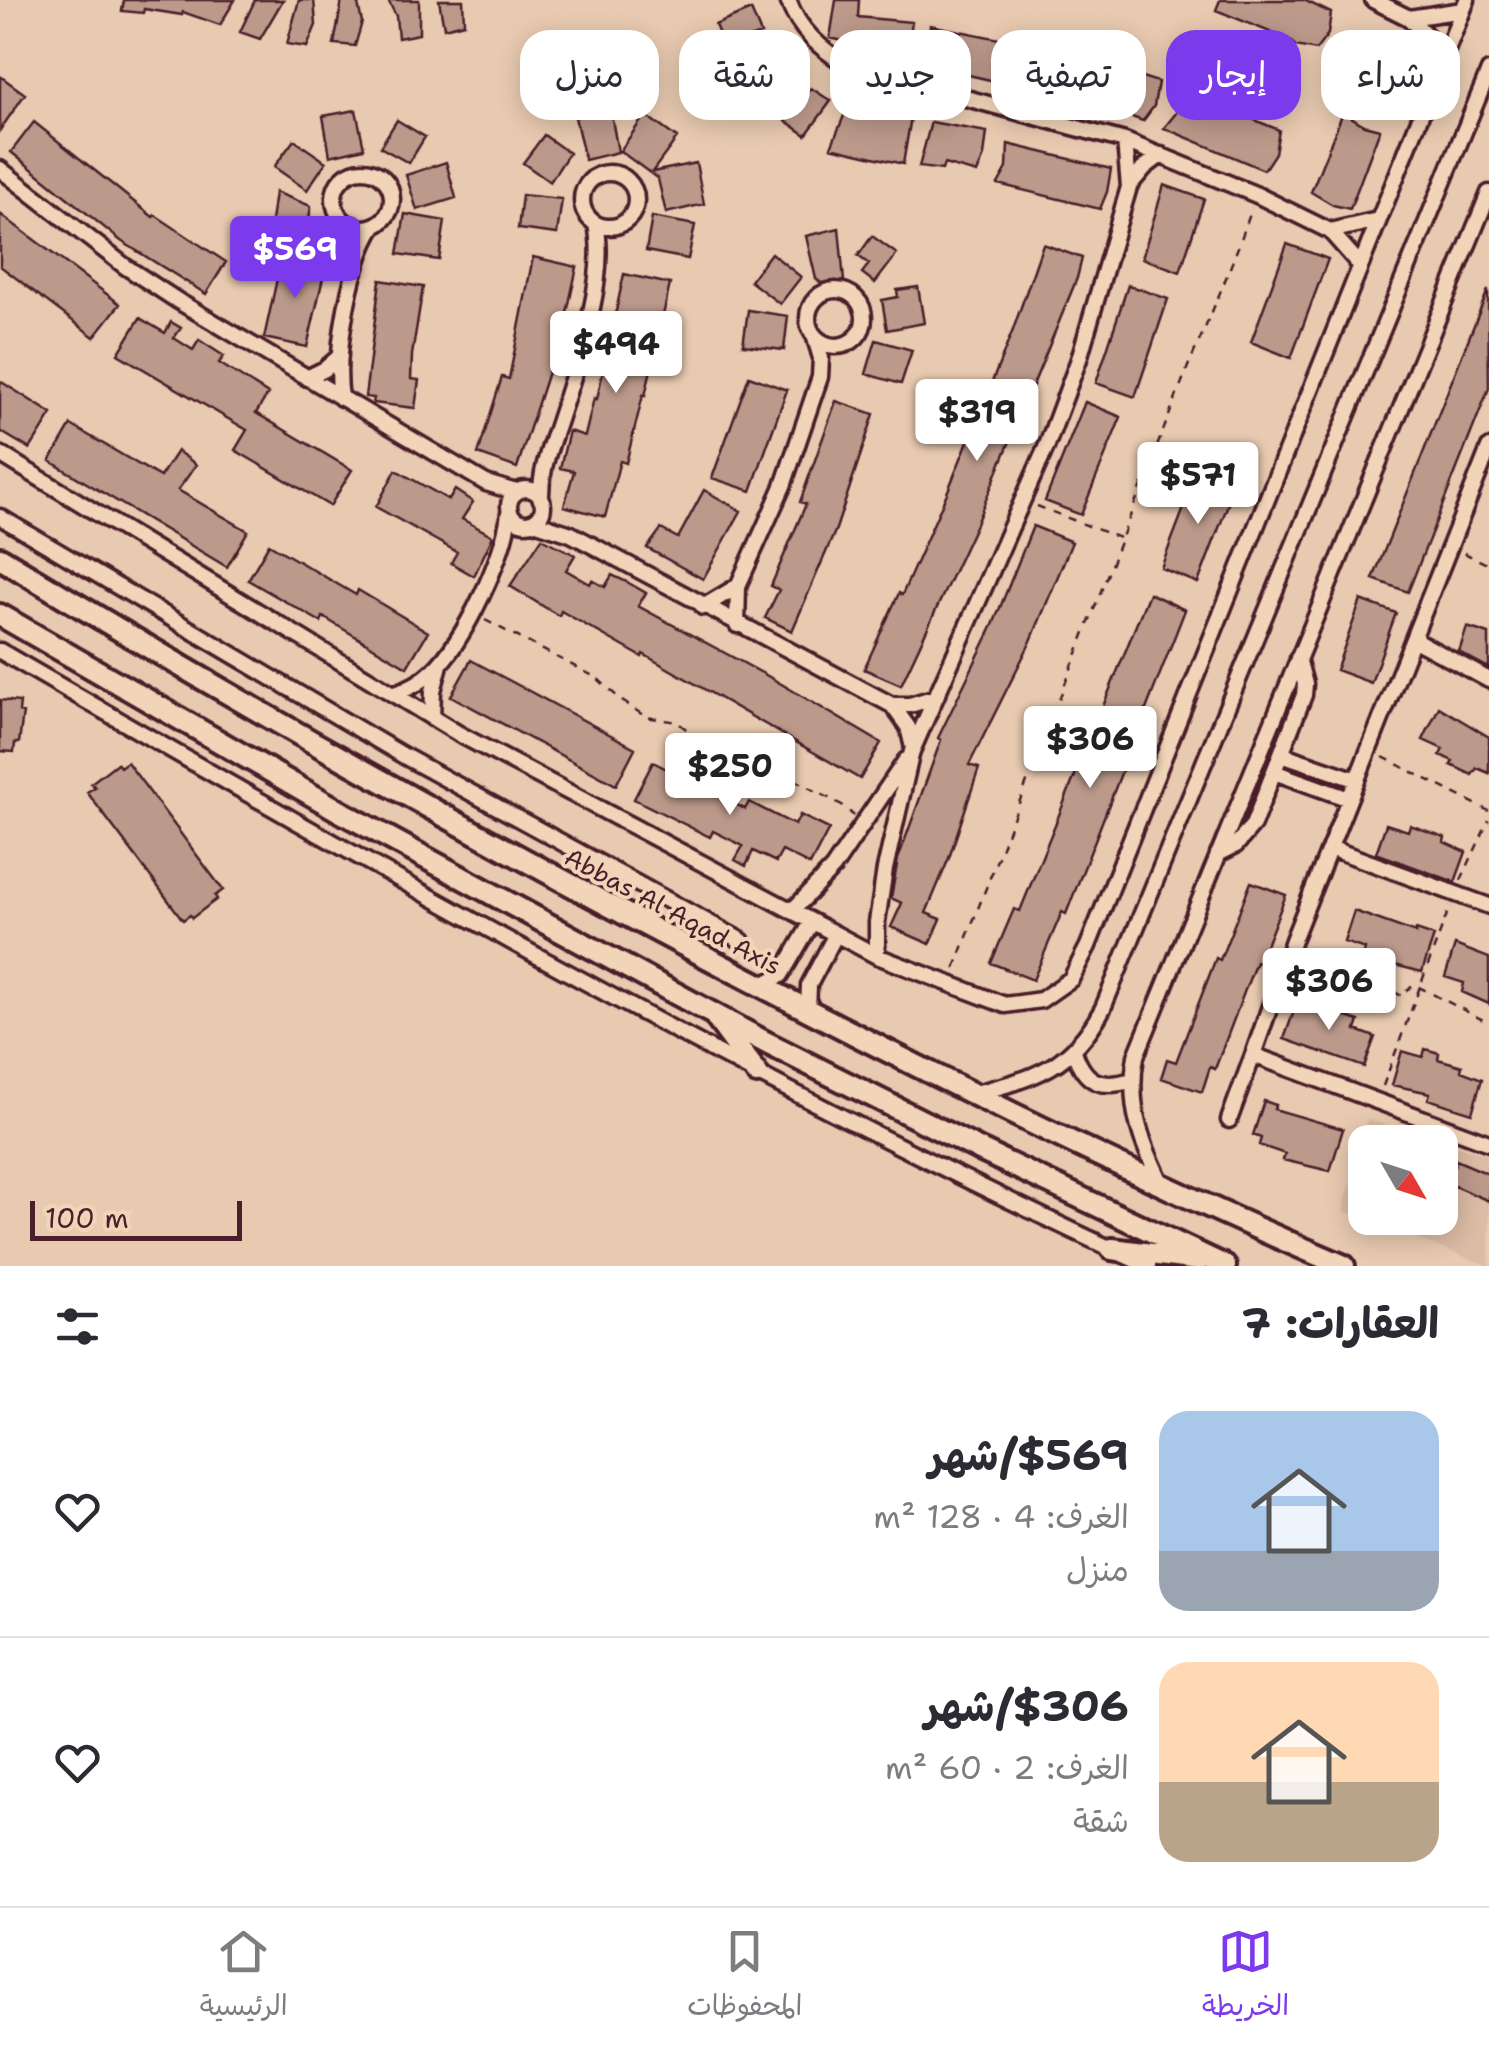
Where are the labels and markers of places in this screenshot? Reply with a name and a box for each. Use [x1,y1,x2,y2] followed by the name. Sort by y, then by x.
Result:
[236,216,354,301] pin: $569
[557,311,675,396] pin: $494
[918,379,1036,464] pin: $319
[1139,442,1257,527] pin: $571
[1031,706,1149,791] pin: $306
[671,733,789,818] pin: $250
[1270,948,1388,1033] pin: $306

